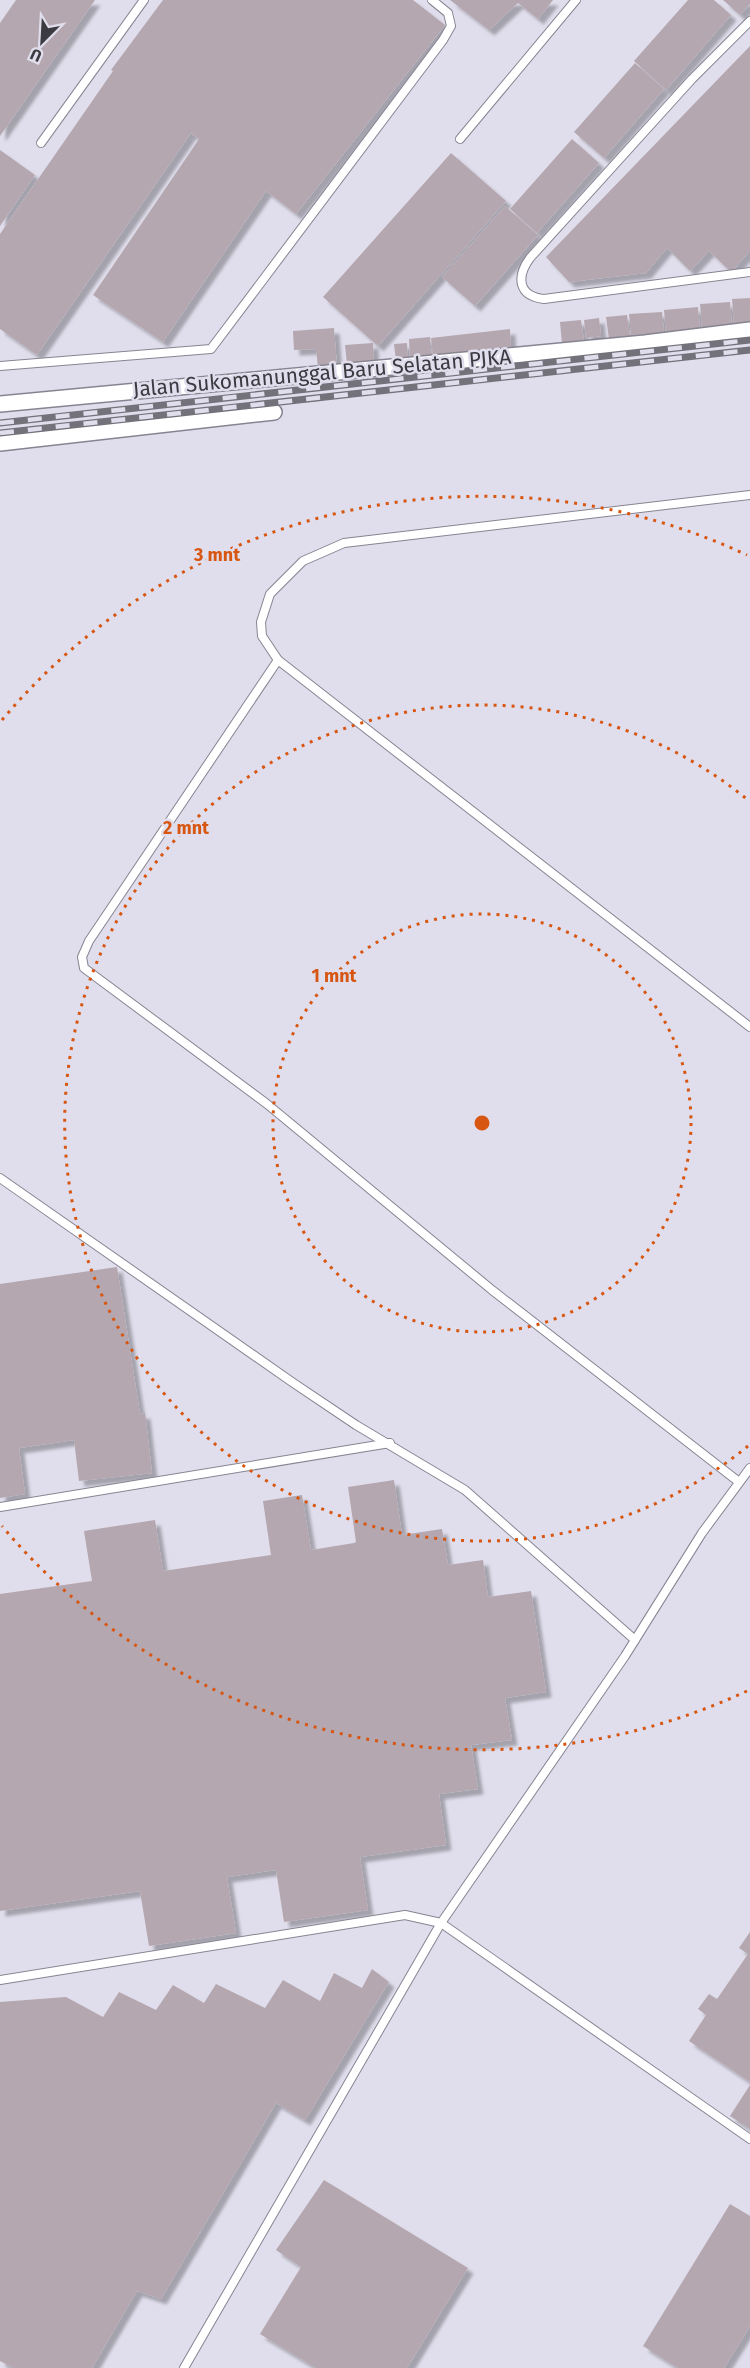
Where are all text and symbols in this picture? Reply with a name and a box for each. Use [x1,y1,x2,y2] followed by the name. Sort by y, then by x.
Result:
[12,12,72,72] north arrow
[27,44,45,66] text: U
[132,344,512,402] street label: Jalan Sukomanunggal Baru Selatan PJKA
[193,544,241,566] text: 3 mnt
[163,817,210,839] text: 2 mnt
[311,965,358,987] text: 1 mnt
[472,1113,492,1133] centre of rings

